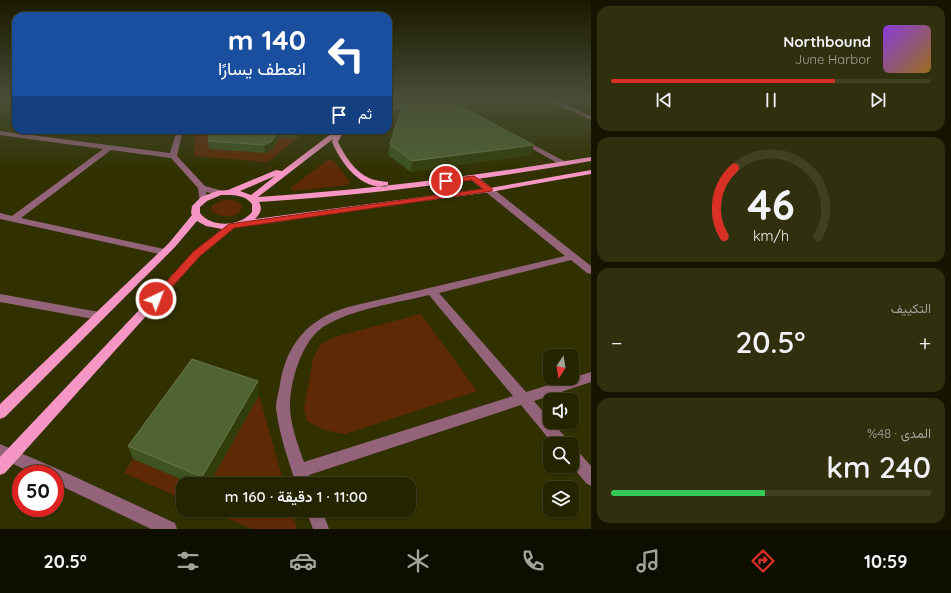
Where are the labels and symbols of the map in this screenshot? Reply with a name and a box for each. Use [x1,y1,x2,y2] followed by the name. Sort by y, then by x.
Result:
[429,164,463,198] pin
[135,278,177,320] position arrow
[543,349,579,385] north arrow
[12,465,64,517] speed limit sign: 50

